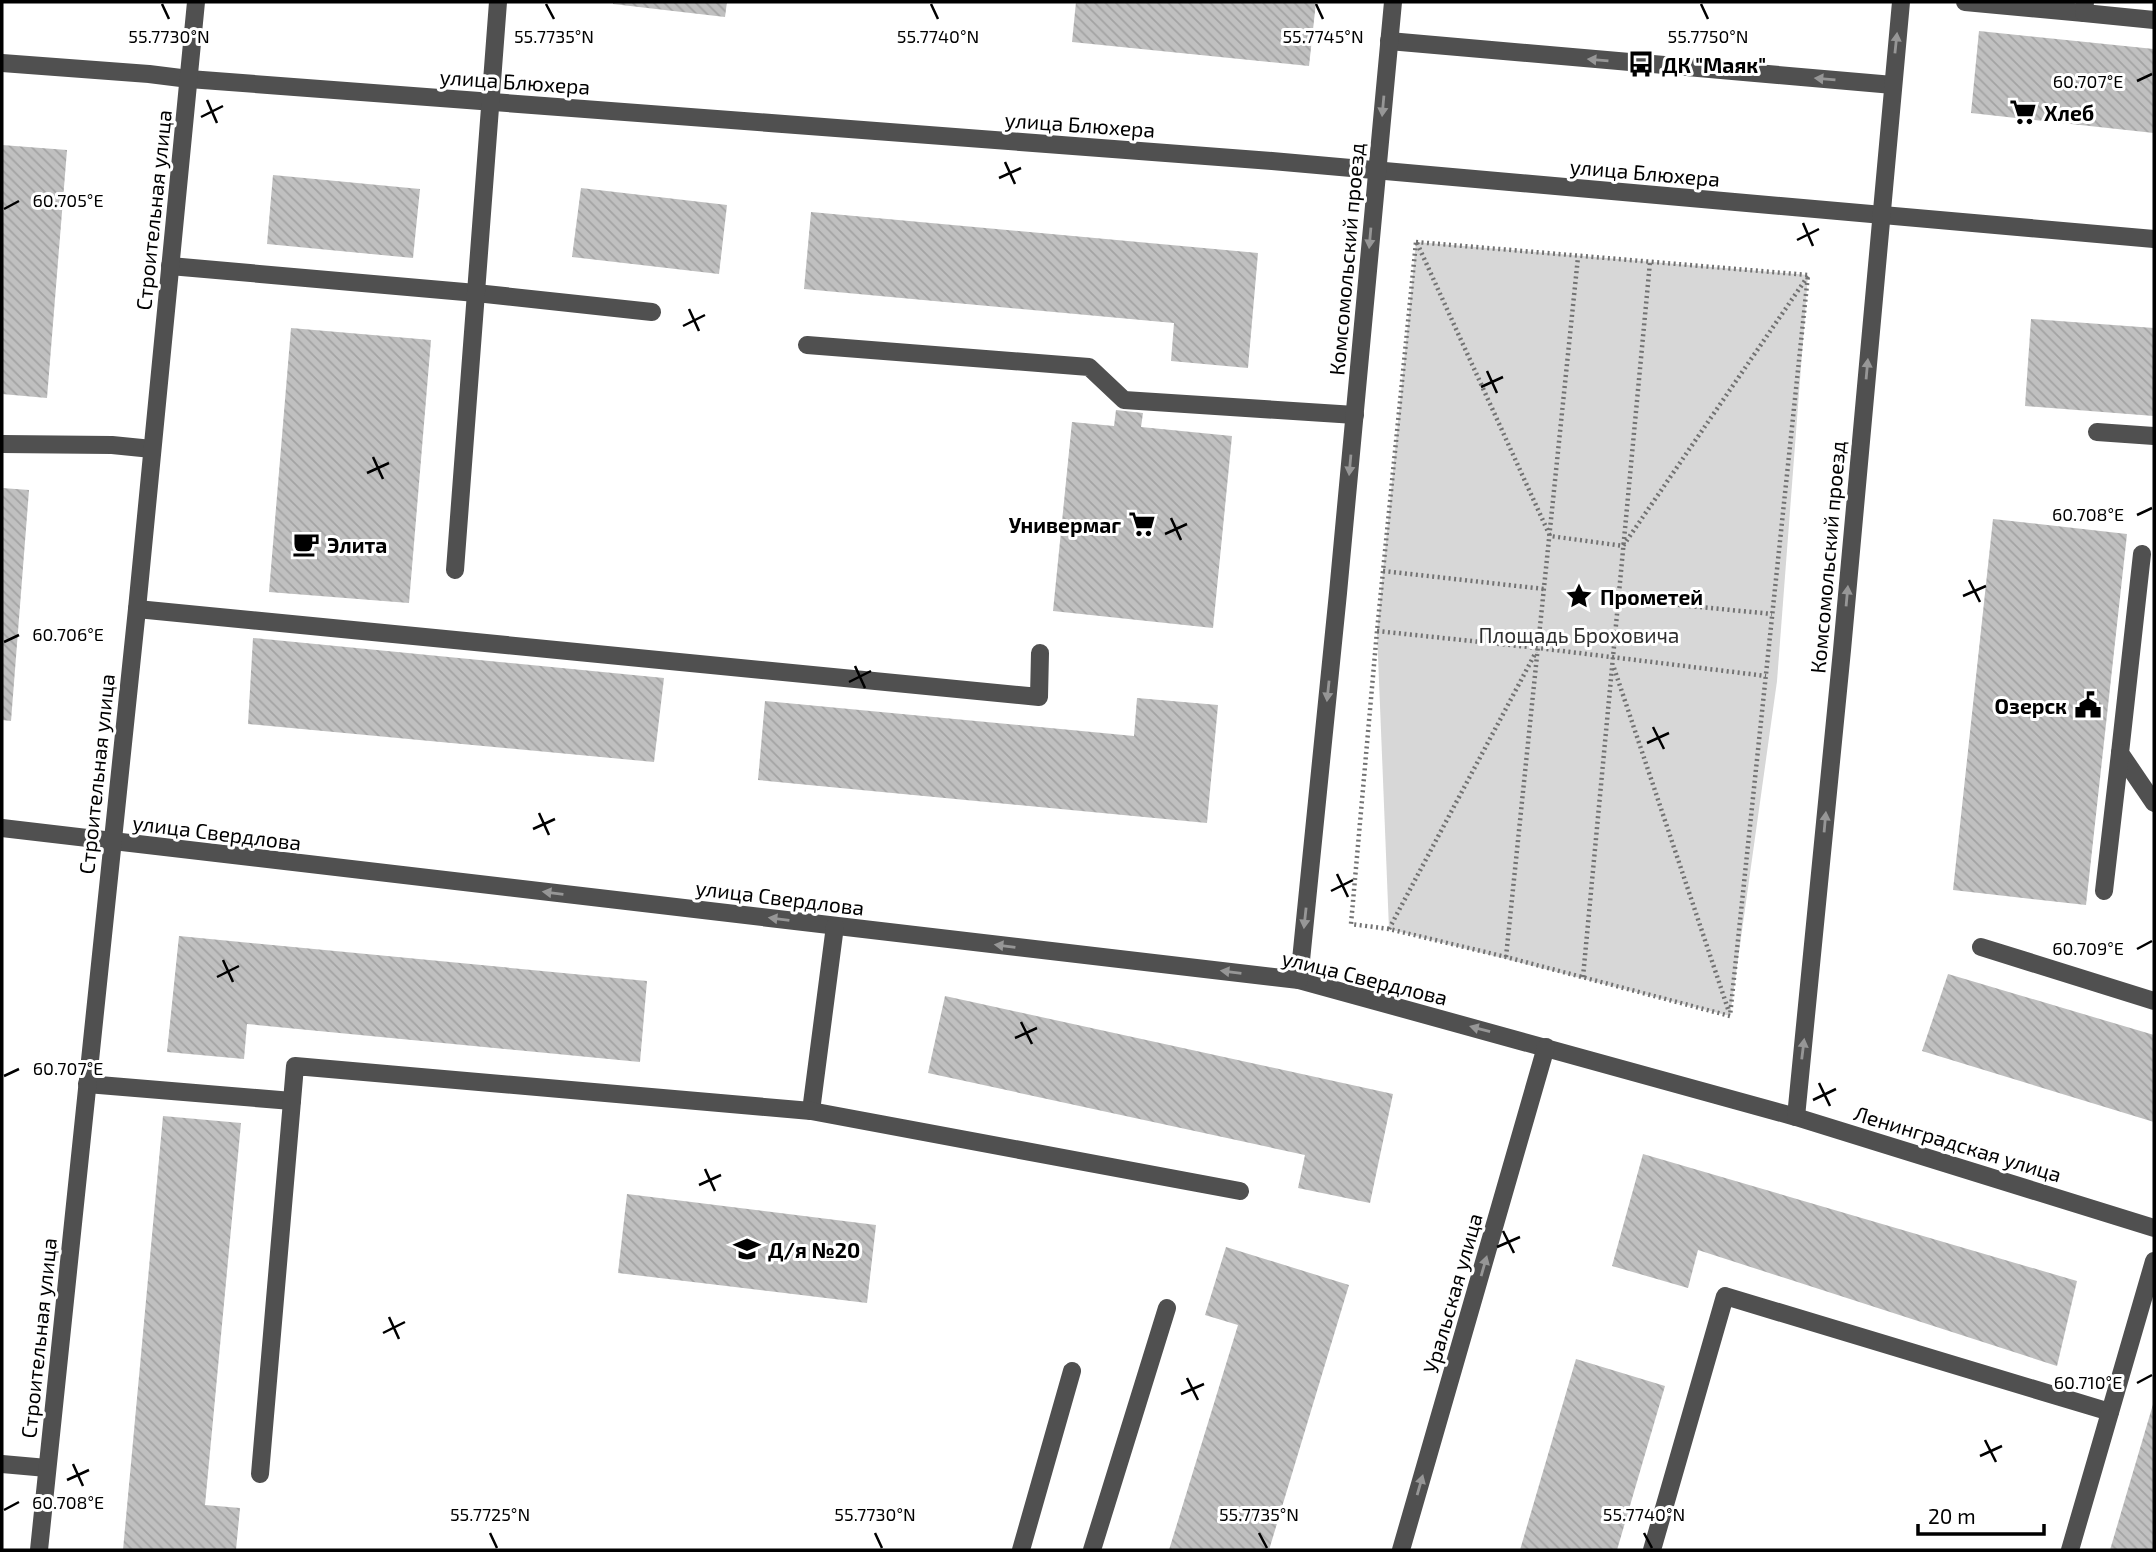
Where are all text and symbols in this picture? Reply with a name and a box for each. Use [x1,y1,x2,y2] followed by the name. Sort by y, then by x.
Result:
[128,25,210,47] text: 55.7730°N
[514,25,594,47] text: 55.7735°N
[897,25,979,47] text: 55.7740°N
[1282,25,1364,47] text: 55.7745°N
[1668,25,1748,47] text: 55.7750°N
[1891,32,1902,54] one-way arrow
[1626,49,1656,79] bus stop icon: ДК "Маяк"
[1662,52,1766,77] place label: ДК "Маяк"
[1587,54,1609,65] one-way arrow
[439,63,591,100] street label: улица Блюхера
[2053,70,2123,92] text: 60.707°E
[1813,73,1835,84] one-way arrow
[1377,95,1388,117] one-way arrow
[2008,97,2038,127] supermarket icon: Хлеб
[2044,100,2094,125] place label: Хлеб
[1004,106,1156,143] street label: улица Блюхера
[130,109,177,312] street label: Строительная улица
[1323,142,1369,376] street label: Комсомольский проезд
[1569,153,1721,192] street label: улица Блюхера
[33,189,103,211] text: 60.705°E
[1364,227,1375,249] one-way arrow
[1862,358,1873,380] one-way arrow
[1804,440,1850,674] street label: Комсомольский проезд
[1344,454,1355,476] one-way arrow
[2052,503,2124,525] text: 60.708°E
[1127,509,1157,539] supermarket icon: Универмаг
[1009,512,1121,537] place label: Универмаг
[291,529,321,559] cafe icon: Элита
[327,532,387,557] place label: Элита
[1564,581,1594,611] place icon: Прометей
[1600,584,1703,609] place label: Прометей
[1842,585,1853,607] one-way arrow
[1479,622,1679,647] park label: Площадь Броховича
[32,623,104,645] text: 60.706°E
[73,673,120,876] street label: Строительная улица
[1322,680,1333,702] one-way arrow
[2073,690,2103,720] public building icon: Озерск
[1995,693,2067,718] place label: Озерск
[131,809,303,856] street label: улица Свердлова
[1820,811,1831,833] one-way arrow
[694,874,866,921] street label: улица Свердлова
[542,888,564,899] one-way arrow
[1299,907,1310,929] one-way arrow
[768,914,790,925] one-way arrow
[2052,937,2124,959] text: 60.709°E
[994,940,1016,951] one-way arrow
[1279,944,1450,1011] street label: улица Свердлова
[1220,967,1242,978] one-way arrow
[1470,1024,1491,1034] one-way arrow
[1798,1038,1809,1060] one-way arrow
[33,1057,103,1079] text: 60.707°E
[1851,1100,2065,1187] street label: Ленинградская улица
[1417,1210,1488,1376] street label: Уральская улица
[732,1234,762,1264] school or university icon: Д/я №20
[15,1237,62,1440] street label: Строительная улица
[768,1237,860,1262] place label: Д/я №20
[1479,1256,1489,1277] one-way arrow
[2054,1371,2122,1393] text: 60.710°E
[1415,1473,1426,1495] one-way arrow
[32,1491,104,1513] text: 60.708°E
[1918,1492,2044,1536] scale bar
[450,1503,530,1525] text: 55.7725°N
[834,1503,916,1525] text: 55.7730°N
[1219,1503,1299,1525] text: 55.7735°N
[1603,1503,1685,1525] text: 55.7740°N
[1928,1503,1976,1528] text: 20 m

